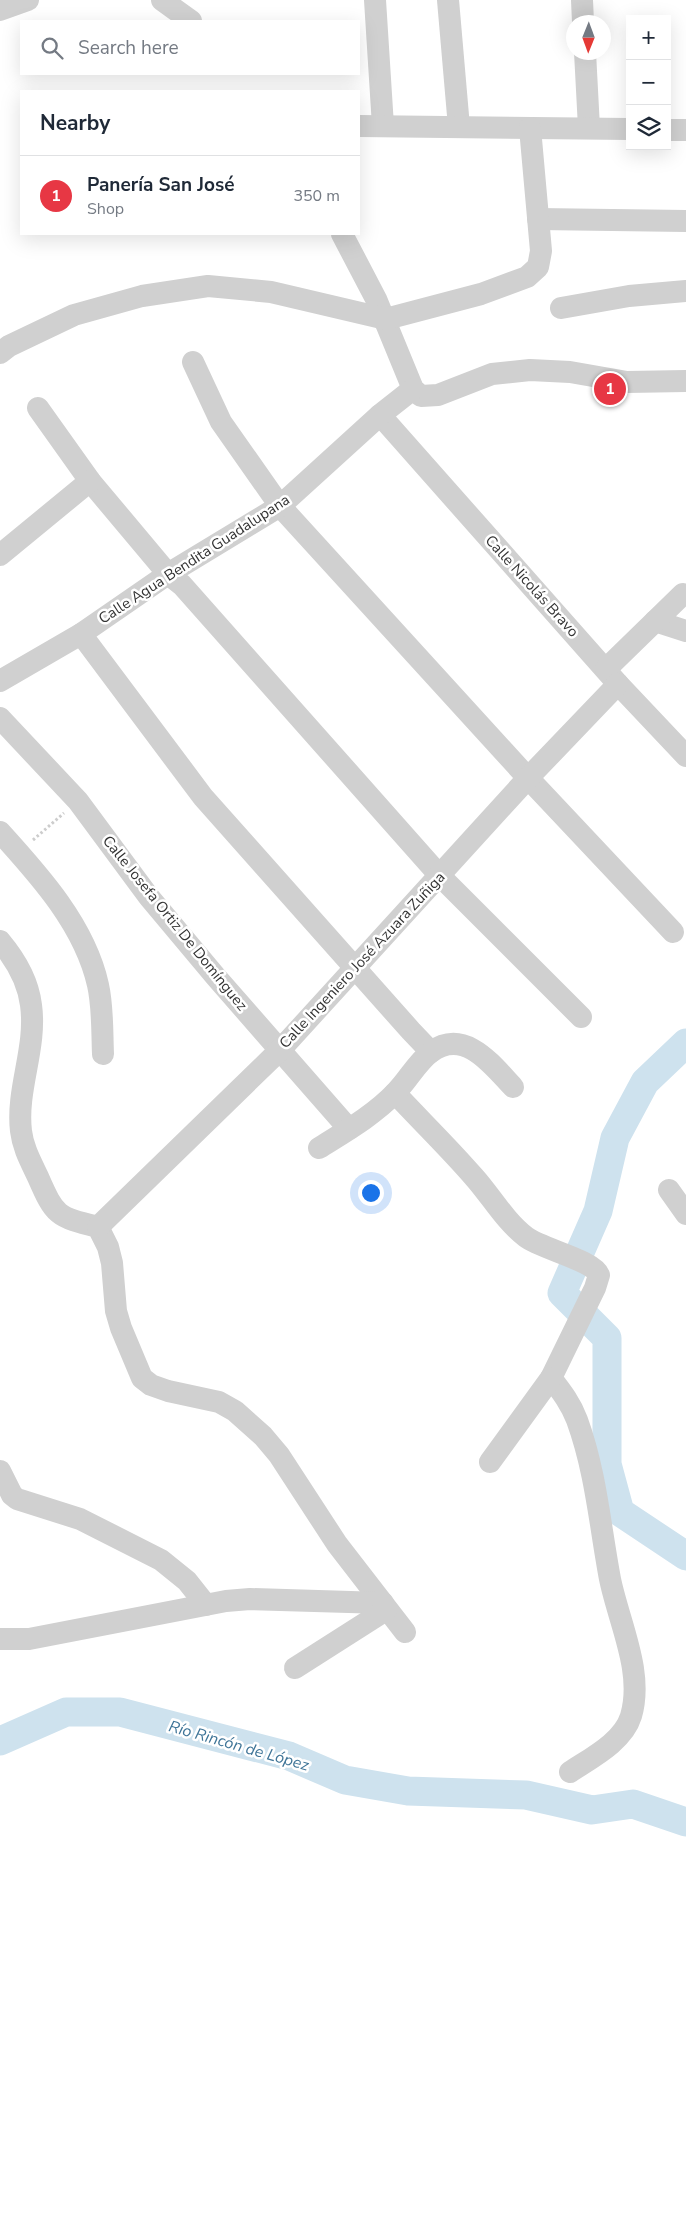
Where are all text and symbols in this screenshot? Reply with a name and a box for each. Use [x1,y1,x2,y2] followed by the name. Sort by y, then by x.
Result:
[566,15,611,60] north arrow
[626,15,671,150] map controls
[626,15,671,60] button: +
[20,20,360,75] search box
[38,34,66,62] icon: search
[78,35,179,61] text: Search here
[626,60,671,105] button: −
[626,105,671,150] button: layers
[40,109,110,137] text: Nearby
[87,172,234,198] text: Panería San José
[51,185,61,207] text: 1
[293,185,340,207] text: 350 m
[87,198,124,220] text: Shop
[594,370,626,408] pin: 1
[95,490,293,628] street label: Calle Agua Bendita Guadalupana
[481,531,583,641] street label: Calle Nicolás Bravo
[98,831,252,1015] street label: Calle Josefa Ortiz De Domínguez
[275,867,449,1053] street label: Calle Ingeniero José Azuara Zuñiga
[358,1180,384,1206] your location
[166,1715,312,1777] water label: Río Rincón de López

